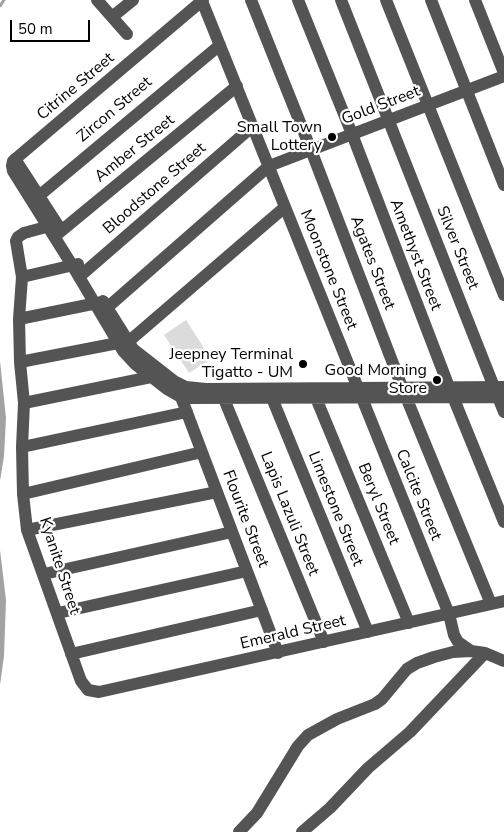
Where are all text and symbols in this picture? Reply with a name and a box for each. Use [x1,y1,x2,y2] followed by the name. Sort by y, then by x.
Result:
[12,10,92,42] scale bar
[18,19,53,39] text: 50 m
[33,49,119,125] street label: Citrine Street
[74,73,156,147] street label: Zircon Street
[339,82,423,130] street label: Gold Street
[91,111,179,187] street label: Amber Street
[237,118,322,156] place label: Small Town Lottery
[326,131,338,143] marker: Small Town Lottery
[100,139,210,239] street label: Bloodstone Street
[385,197,445,313] street label: Amethyst Street
[432,203,482,293] street label: Silver Street
[295,207,361,333] street label: Moonstone Street
[345,213,399,313] street label: Agates Street
[169,345,293,383] place label: Jeepney Terminal Tigatto - UM
[297,358,309,370] marker: Jeepney Terminal Tigatto - UM
[325,361,427,399] place label: Good Morning Store
[431,374,443,386] marker: Good Morning Store
[391,447,445,543] street label: Calcite Street
[255,449,323,579] street label: Lapis Lazuli Street
[303,449,367,569] street label: Limestone Street
[353,460,403,548] street label: Beryl Street
[218,468,272,570] street label: Flourite Street
[34,515,84,617] street label: Kyanite Street
[239,612,347,654] street label: Emerald Street

